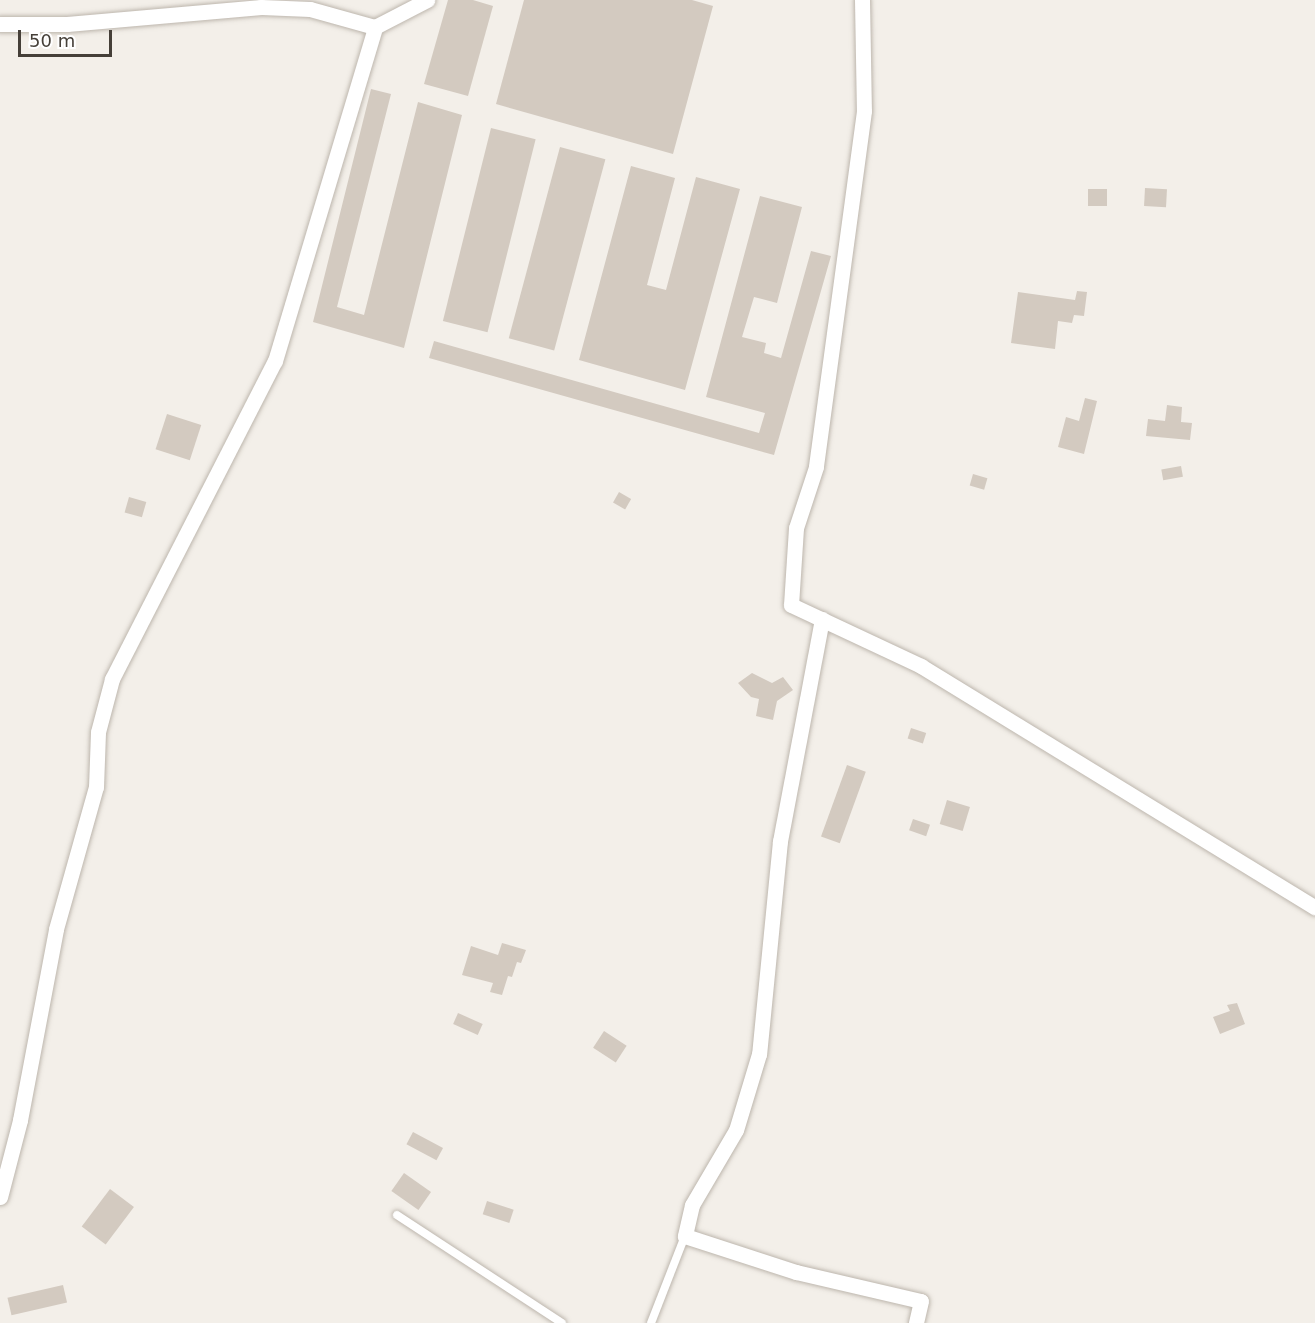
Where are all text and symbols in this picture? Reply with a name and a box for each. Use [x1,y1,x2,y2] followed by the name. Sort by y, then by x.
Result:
[21,18,116,56] scale bar
[29,30,75,51] text: 50 m

